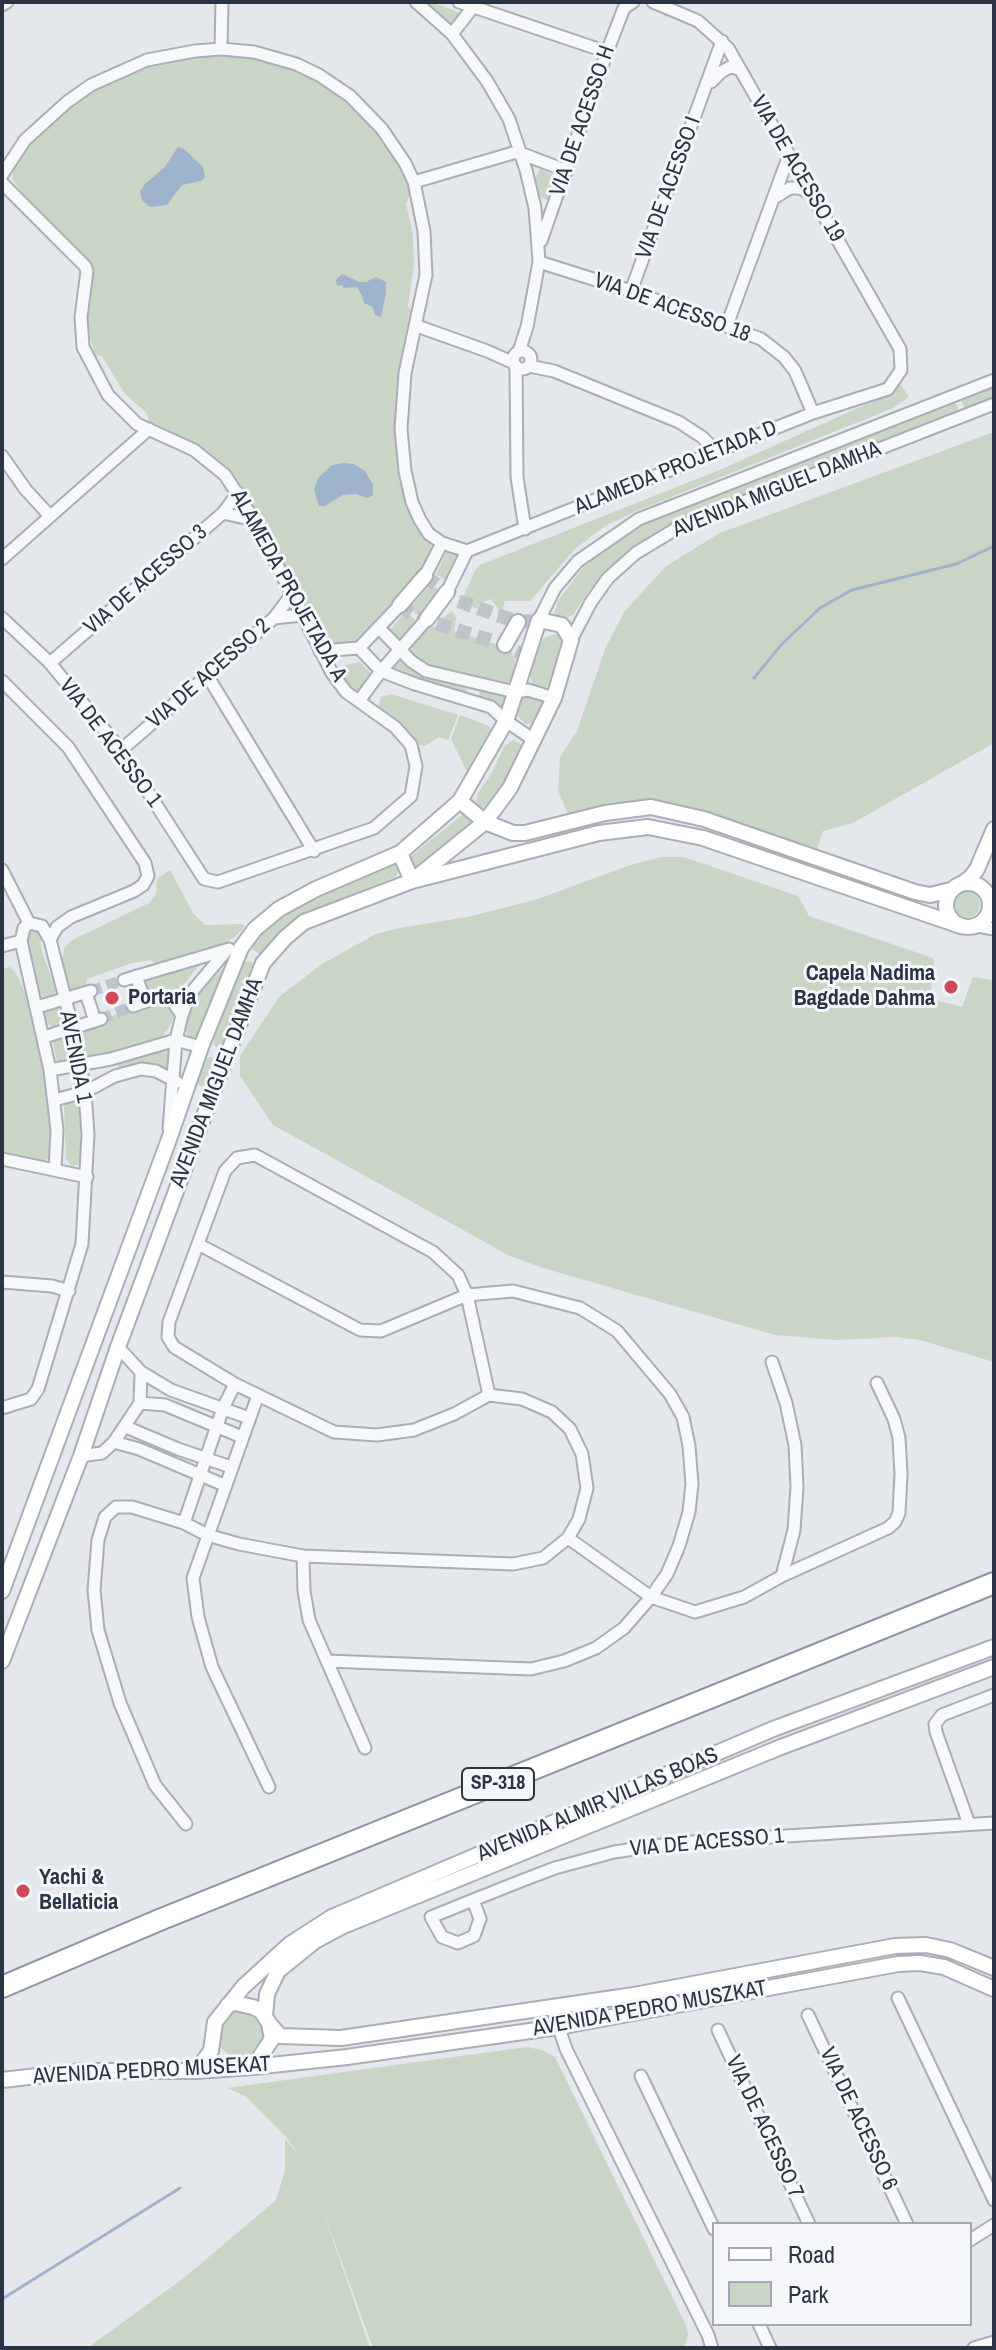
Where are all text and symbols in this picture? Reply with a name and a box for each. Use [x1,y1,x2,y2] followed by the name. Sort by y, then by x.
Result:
[545,42,621,200] street label: VIA DE ACESSO H
[744,91,850,247] street label: VIA DE ACESSO 19
[631,113,707,263] street label: VIA DE ACESSO I
[590,267,754,349] street label: VIA DE ACESSO 18
[571,415,781,521] street label: ALAMEDA PROJETADA D
[669,436,885,544] street label: AVENIDA MIGUEL DAMHA
[224,485,352,687] street label: ALAMEDA PROJETADA A
[79,519,213,641] street label: VIA DE ACESSO 3
[142,613,276,735] street label: VIA DE ACESSO 2
[53,673,167,813] street label: VIA DE ACESSO 1
[794,961,935,1012] place label: Capela Nadima Bagdade Dahma
[165,975,269,1191] street label: AVENIDA MIGUEL DAMHA
[942,978,960,996] marker: Capela Nadima Bagdade Dahma
[128,985,196,1011] place label: Portaria
[103,989,121,1007] marker: Portaria
[53,1009,97,1105] street label: AVENIDA 1
[473,1742,723,1868] street label: AVENIDA ALMIR VILLAS BOAS
[462,1768,534,1800] road number: SP-318
[629,1823,785,1863] street label: VIA DE ACESSO 1
[39,1865,118,1916] place label: Yachi & Bellaticia
[14,1882,32,1900] marker: Yachi & Bellaticia
[531,1975,769,2043] street label: AVENIDA PEDRO MUSZKAT
[813,2043,903,2195] street label: VIA DE ACESSO 6
[719,2051,809,2203] street label: VIA DE ACESSO 7
[32,2052,272,2090] street label: AVENIDA PEDRO MUSEKAT
[712,2222,972,2326] legend
[788,2238,835,2270] text: Road
[788,2278,828,2310] text: Park

